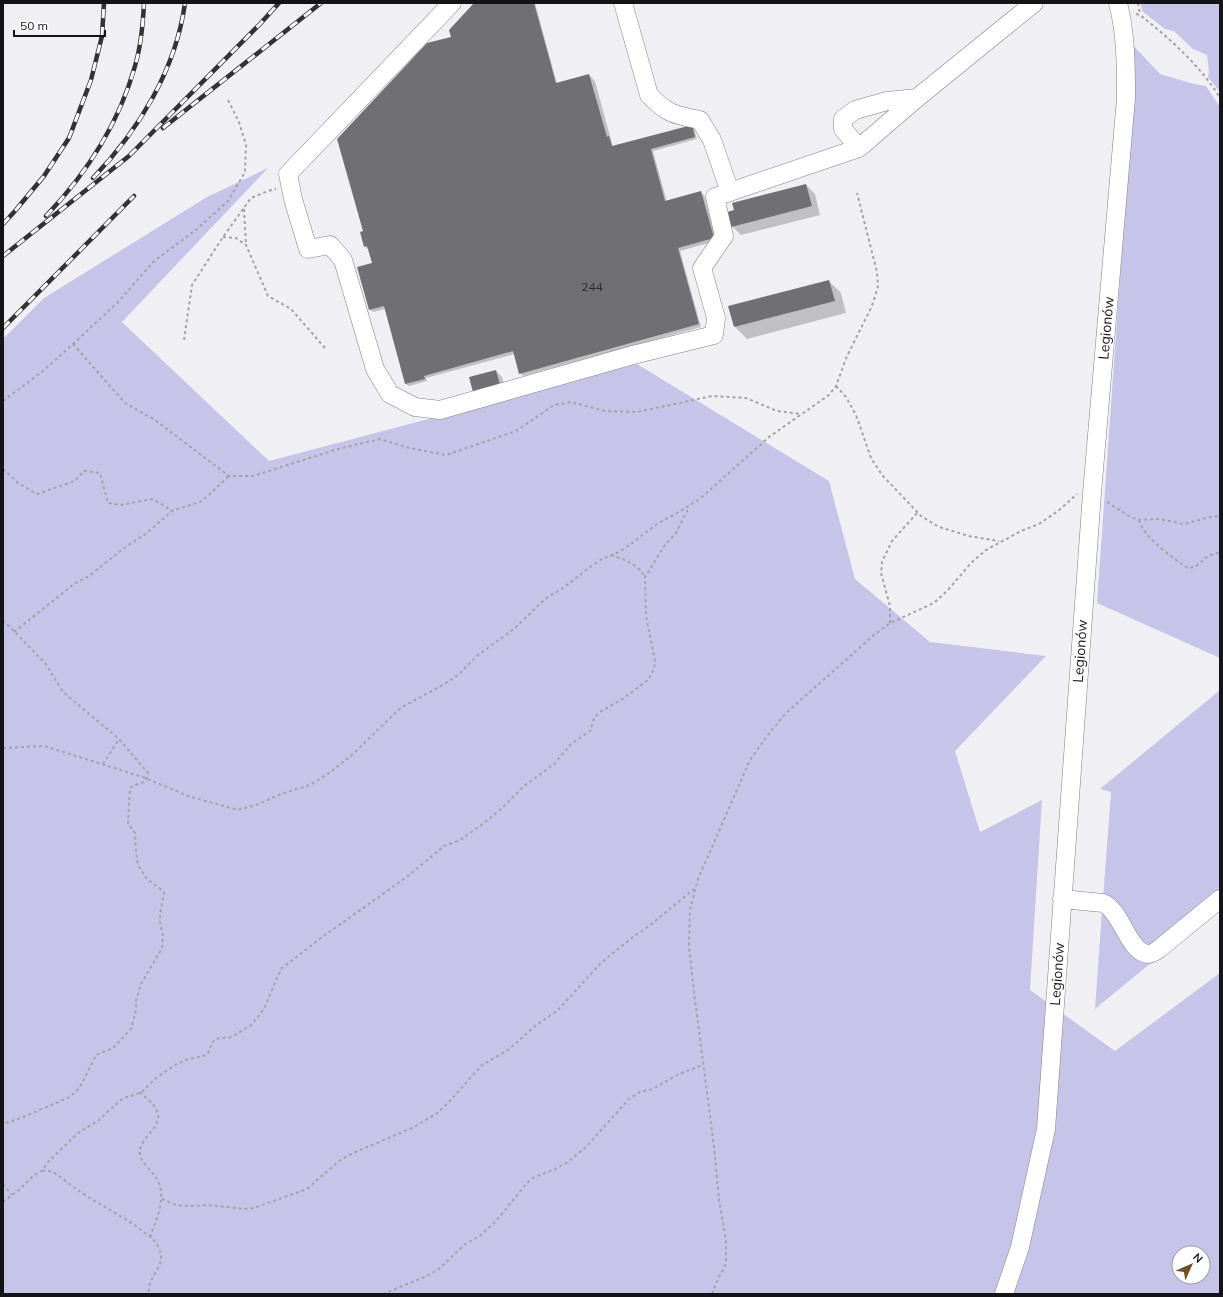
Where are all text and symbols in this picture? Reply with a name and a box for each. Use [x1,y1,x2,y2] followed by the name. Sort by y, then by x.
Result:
[14,12,105,38] scale bar
[20,18,48,33] text: 50 m
[581,279,603,294] house number: 244
[1094,296,1118,360] street label: Legionów
[1069,619,1091,683] street label: Legionów
[1046,942,1068,1006] street label: Legionów
[1171,1245,1211,1285] north arrow
[1190,1250,1206,1266] text: N

